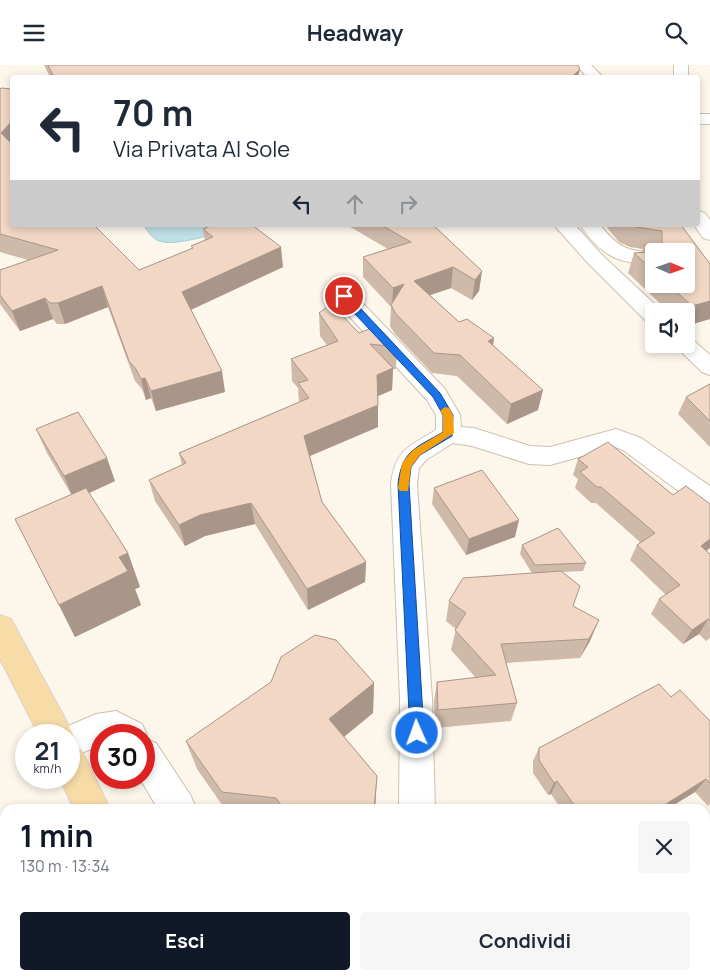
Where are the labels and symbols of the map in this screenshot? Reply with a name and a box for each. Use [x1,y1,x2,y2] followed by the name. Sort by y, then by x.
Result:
[645,243,695,293] north arrow
[323,275,365,317] pin
[390,706,442,758] position arrow
[90,724,155,789] speed limit sign: 30

